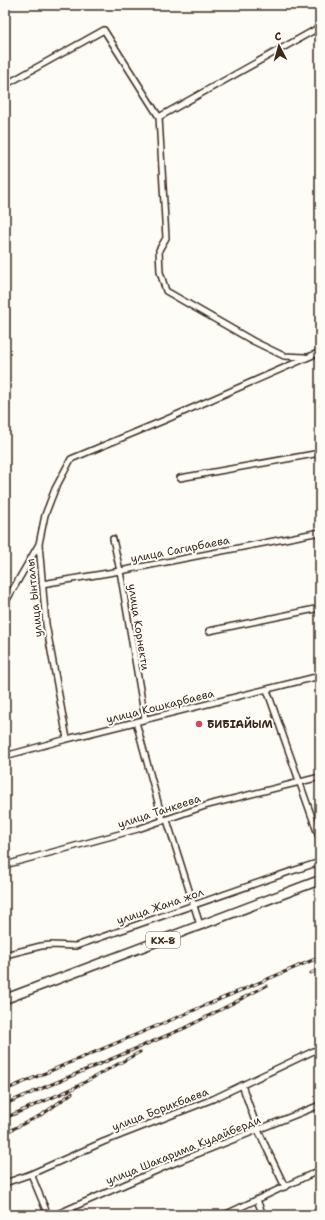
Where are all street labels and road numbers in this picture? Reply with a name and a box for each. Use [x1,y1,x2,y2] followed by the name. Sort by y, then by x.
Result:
[129,533,231,566] street label: улица Сагирбаева
[23,558,46,638] street label: улица Ынталы
[124,583,153,671] street label: улица Корнекти
[105,686,216,727] street label: улица Кошкарбаева
[116,791,203,832] street label: улица Танкеева
[115,885,206,928] street label: улица Жана жол
[146,932,180,948] road number: КХ-8
[110,1084,211,1135] street label: улица Борикбаева
[104,1112,263,1188] street label: улица Шакарима Кудайберди

